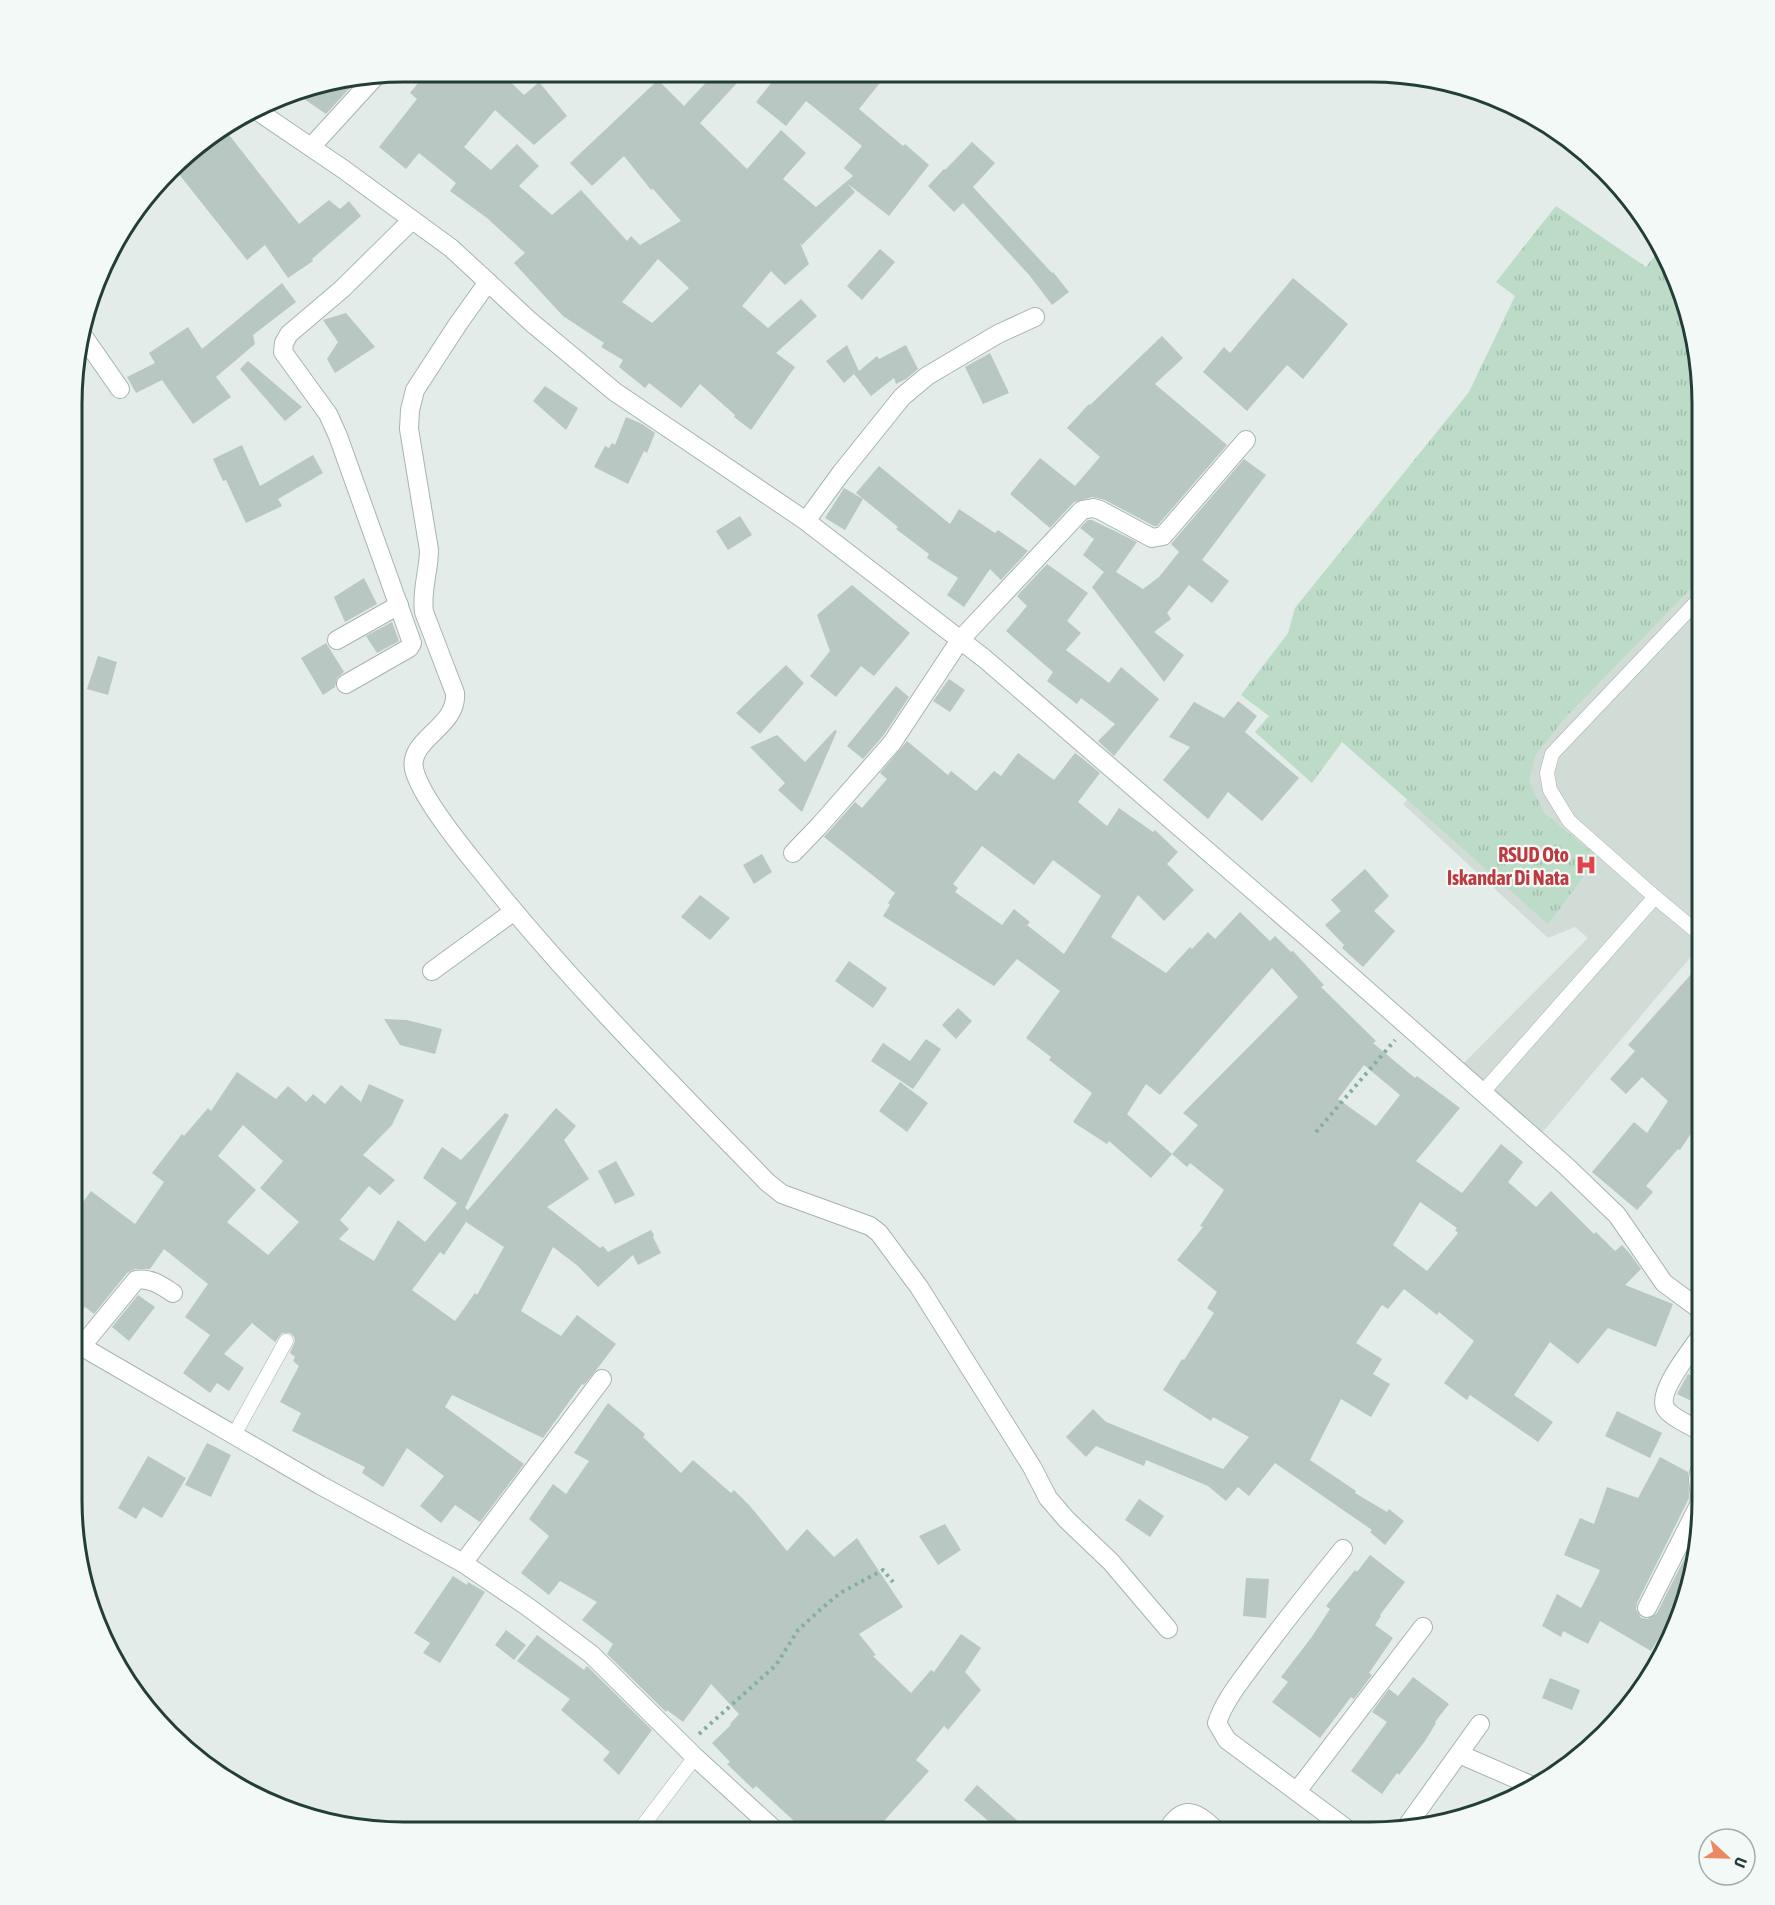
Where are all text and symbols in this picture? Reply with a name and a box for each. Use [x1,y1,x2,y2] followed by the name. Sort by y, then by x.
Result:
[1447,843,1569,889] place label: RSUD Oto Iskandar Di Nata
[1574,853,1598,877] hospital icon: RSUD Oto Iskandar Di Nata
[1697,1827,1757,1887] north arrow
[1731,1855,1751,1870] text: U

